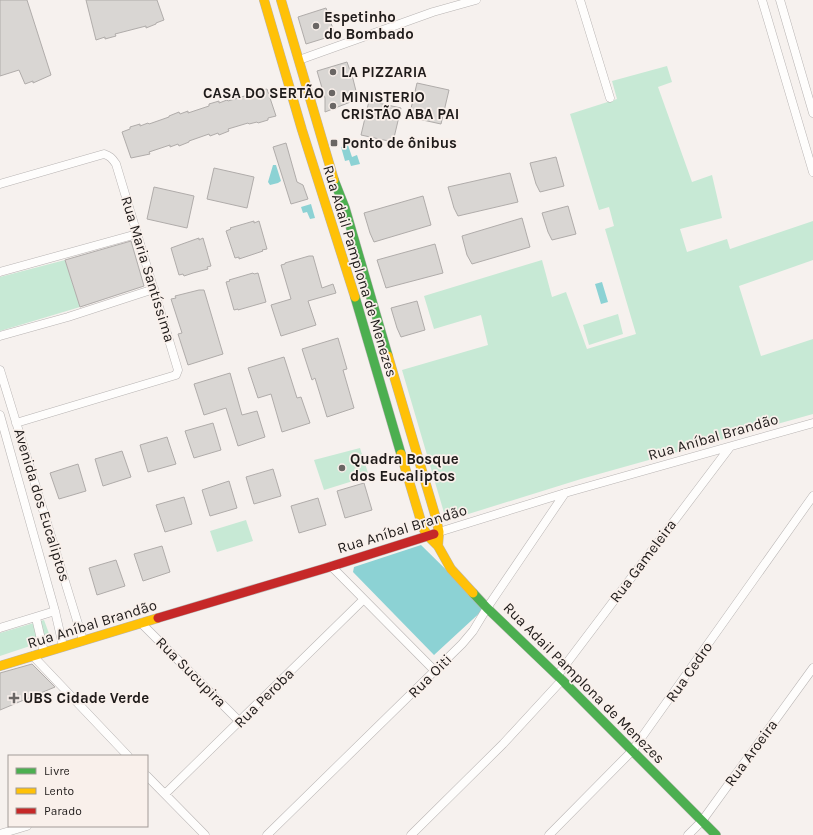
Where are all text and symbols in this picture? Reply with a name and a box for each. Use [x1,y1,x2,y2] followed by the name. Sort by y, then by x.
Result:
[324,8,414,43] place label: Espetinho do Bombado
[311,21,321,31] marker: Espetinho do Bombado
[341,63,427,81] place label: LA PIZZARIA
[328,67,338,77] marker: LA PIZZARIA
[203,84,324,102] place label: CASA DO SERTÃO
[327,88,337,98] marker: CASA DO SERTÃO
[341,88,459,123] place label: MINISTERIO CRISTÃO ABA PAI
[328,101,338,111] marker: MINISTERIO CRISTÃO ABA PAI
[342,134,457,152] place label: Ponto de ônibus
[329,138,339,148] marker: Ponto de ônibus
[319,163,401,379] street label: Rua Adail Pamplona de Menezes
[117,194,179,344] street label: Rua Maria Santíssima
[646,410,780,464] street label: Rua Aníbal Brandão
[10,426,74,584] street label: Avenida dos Eucaliptos
[350,450,459,485] place label: Quadra Bosque dos Eucaliptos
[337,463,347,473] marker: Quadra Bosque dos Eucaliptos
[335,501,469,557] street label: Rua Aníbal Brandão
[606,516,680,606] street label: Rua Gameleira
[25,596,159,652] street label: Rua Aníbal Brandão
[500,599,668,767] street label: Rua Adail Pamplona de Menezes
[152,633,230,711] street label: Rua Sucupira
[662,638,716,706] street label: Rua Cedro
[404,650,456,702] street label: Rua Oiti
[230,664,298,732] street label: Rua Peroba
[23,689,149,707] place label: UBS Cidade Verde
[8,692,20,704] marker: UBS Cidade Verde
[721,716,781,790] street label: Rua Aroeira
[8,755,148,827] legend
[44,764,70,778] text: Livre
[44,784,74,798] text: Lento
[44,804,82,818] text: Parado

